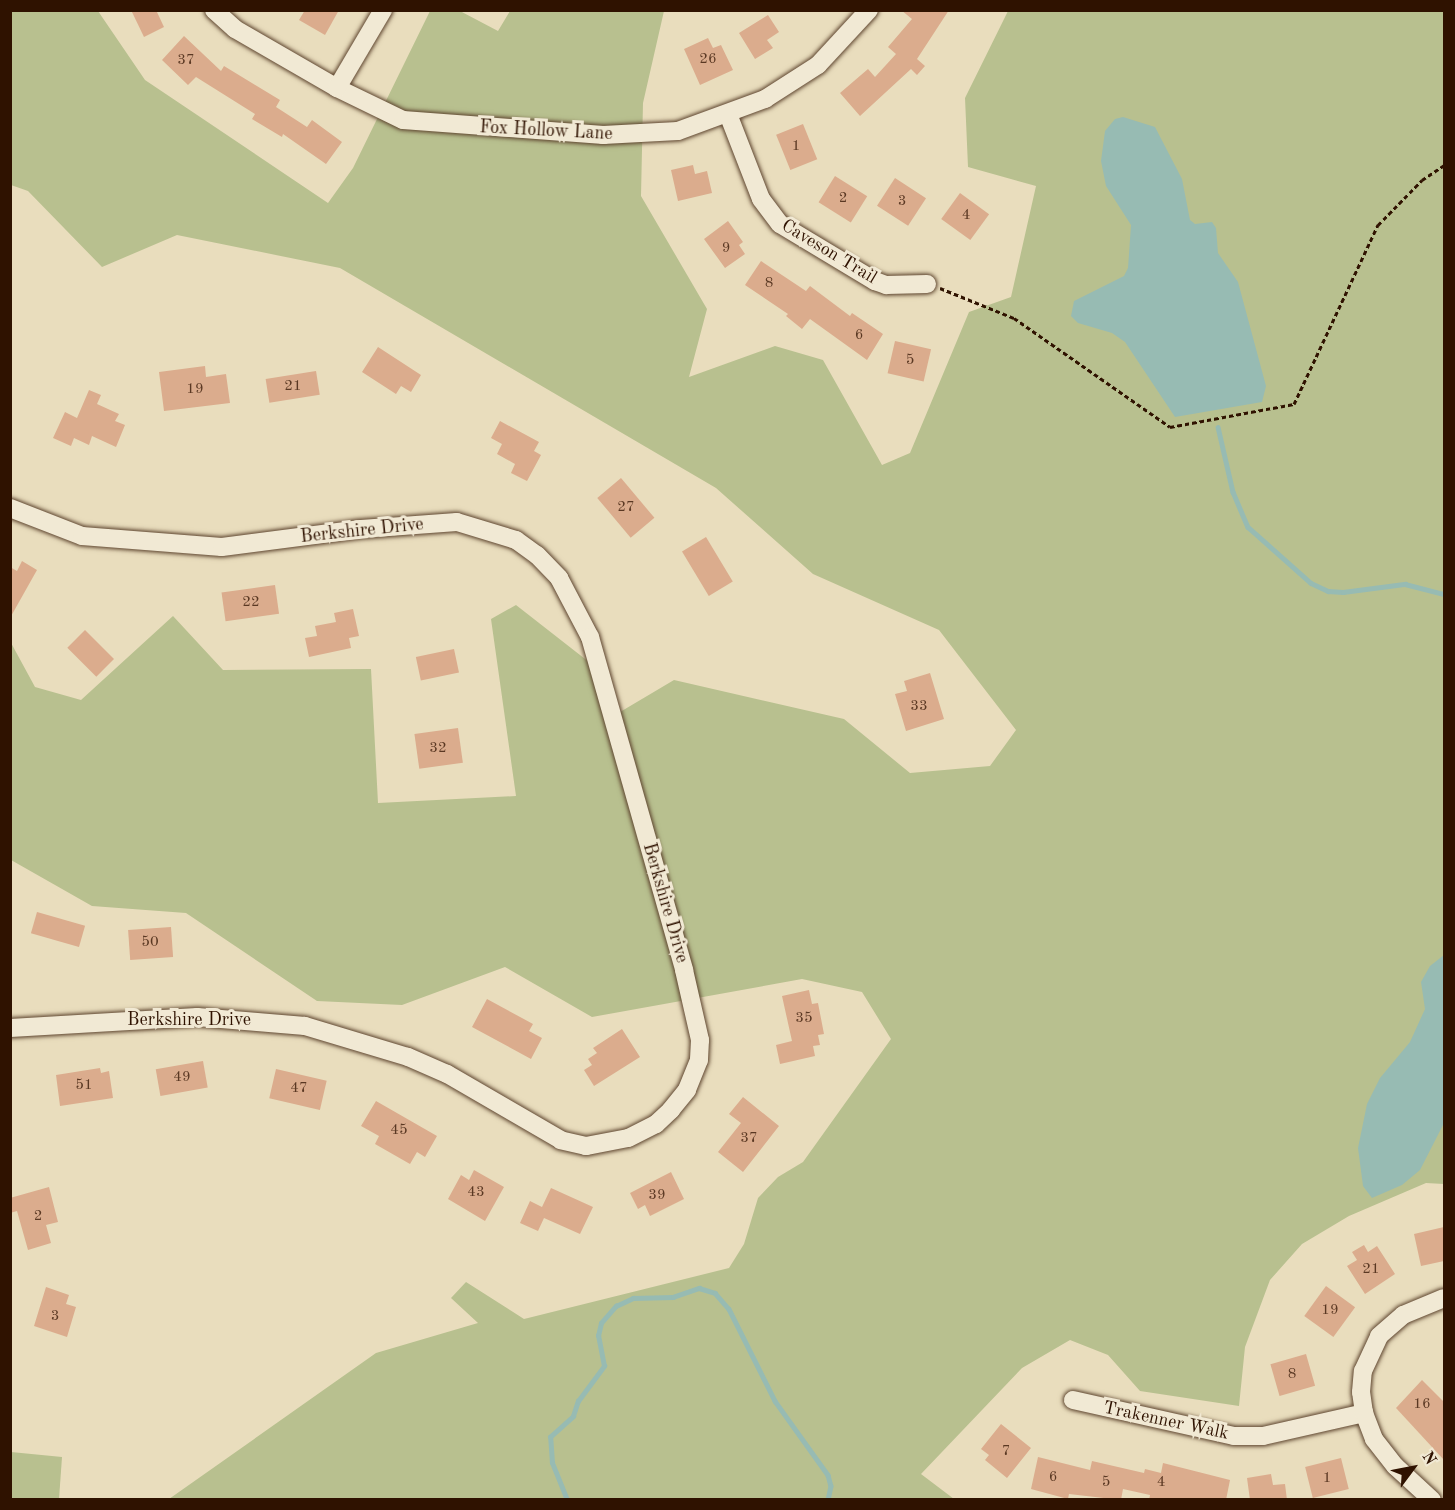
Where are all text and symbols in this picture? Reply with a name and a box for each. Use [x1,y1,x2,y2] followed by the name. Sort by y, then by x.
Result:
[699,51,717,69] house number: 26
[177,52,195,70] house number: 37
[479,117,613,145] street label: Fox Hollow Lane
[792,138,800,156] house number: 1
[839,190,847,208] house number: 2
[898,193,906,211] house number: 3
[962,207,970,225] house number: 4
[777,215,881,289] street label: Caveson Trail
[722,240,730,258] house number: 9
[765,275,773,293] house number: 8
[855,327,863,345] house number: 6
[906,352,914,370] house number: 5
[284,378,302,396] house number: 21
[186,381,204,399] house number: 19
[617,499,635,517] house number: 27
[299,514,425,548] street label: Berkshire Drive
[242,594,260,612] house number: 22
[910,698,928,716] house number: 33
[429,740,447,758] house number: 32
[638,841,692,965] street label: Berkshire Drive
[141,934,159,952] house number: 50
[127,1009,251,1031] street label: Berkshire Drive
[795,1010,813,1028] house number: 35
[173,1069,191,1087] house number: 49
[75,1077,93,1095] house number: 51
[290,1080,308,1098] house number: 47
[390,1122,408,1140] house number: 45
[740,1130,758,1148] house number: 37
[467,1184,485,1202] house number: 43
[648,1187,666,1205] house number: 39
[34,1208,42,1226] house number: 2
[1362,1261,1380,1279] house number: 21
[1321,1302,1339,1320] house number: 19
[51,1308,59,1326] house number: 3
[1288,1366,1296,1384] house number: 8
[1413,1396,1431,1414] house number: 16
[1101,1397,1231,1445] street label: Trakenner Walk
[1383,1438,1443,1498] north arrow
[1002,1443,1010,1461] house number: 7
[1418,1449,1438,1468] text: N
[1049,1469,1057,1487] house number: 6
[1323,1470,1331,1488] house number: 1
[1102,1474,1110,1492] house number: 5
[1157,1474,1165,1492] house number: 4

